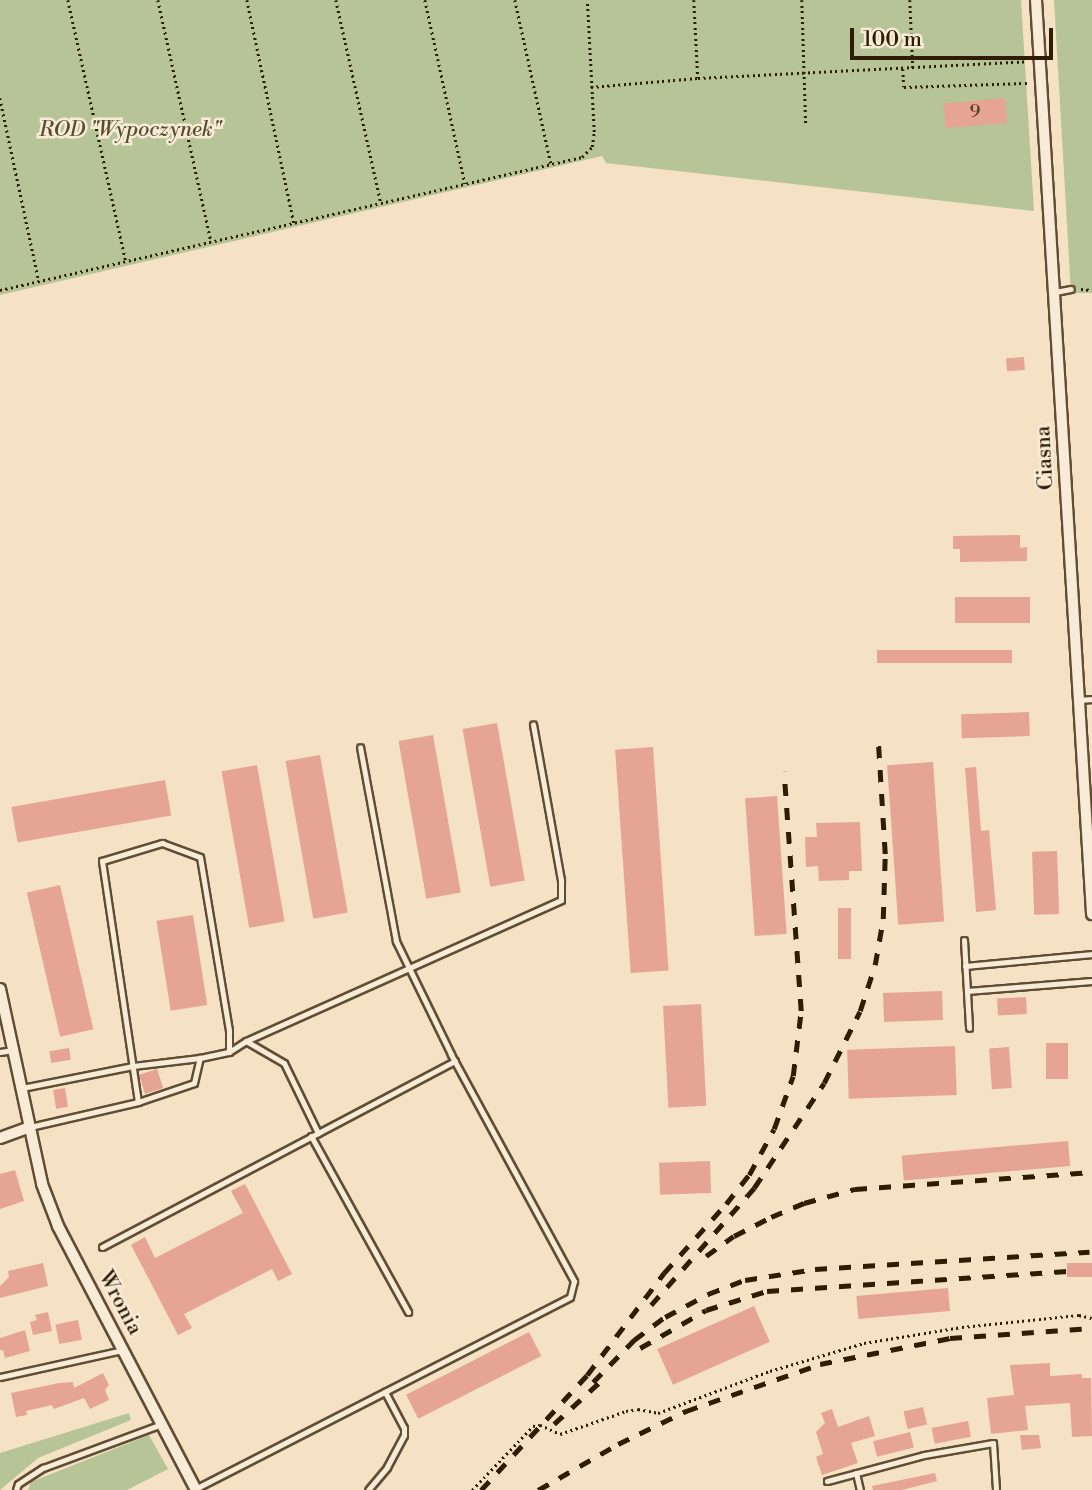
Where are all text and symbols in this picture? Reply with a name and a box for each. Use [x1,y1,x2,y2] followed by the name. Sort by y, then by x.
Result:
[854,14,1057,58] scale bar
[863,27,922,53] text: 100 m
[970,101,980,123] house number: 9
[39,117,221,143] park label: ROD "Wypoczynek"
[1031,425,1059,491] street label: Ciasna
[93,1267,147,1339] street label: Wronia

